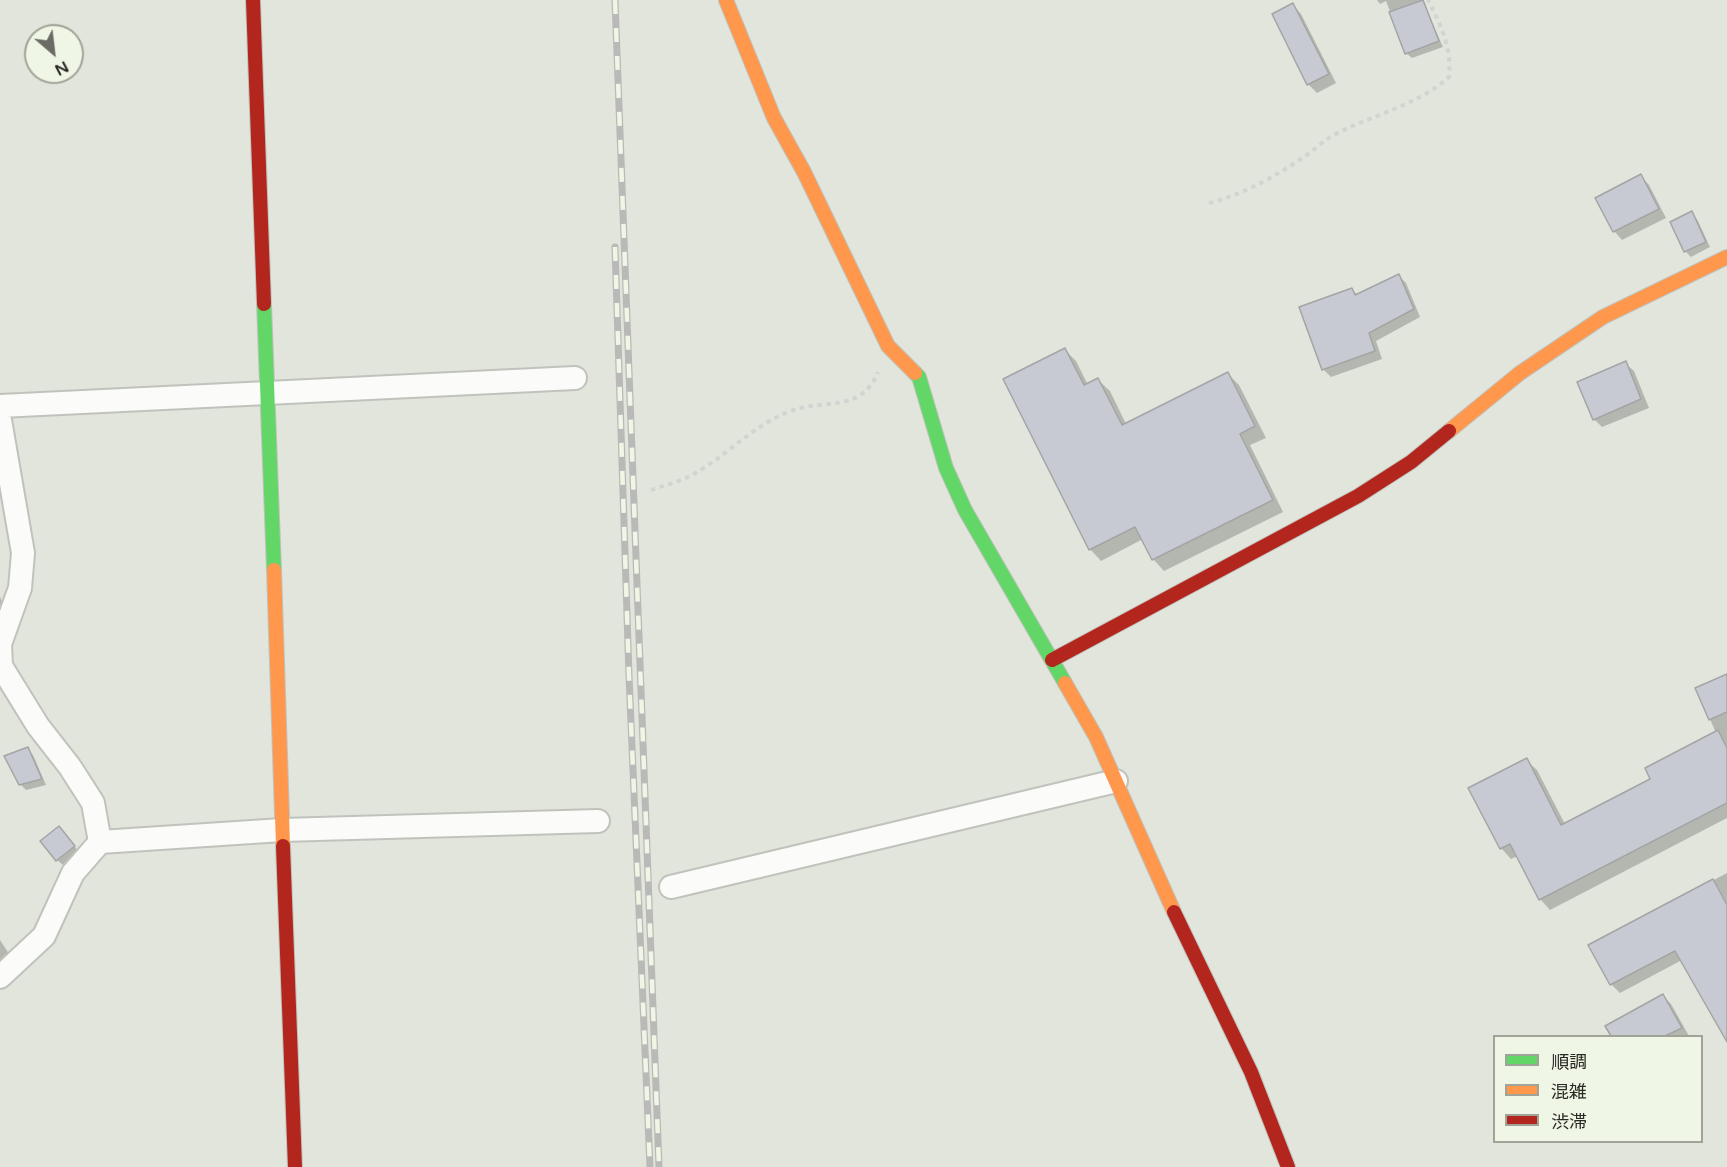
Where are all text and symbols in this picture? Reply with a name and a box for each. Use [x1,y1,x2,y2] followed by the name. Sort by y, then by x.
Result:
[24,24,84,84] north arrow
[51,56,72,80] text: N
[1493,1035,1703,1143] legend
[1551,1051,1587,1073] text: 順調
[1551,1081,1587,1103] text: 混雑
[1551,1111,1587,1133] text: 渋滞

